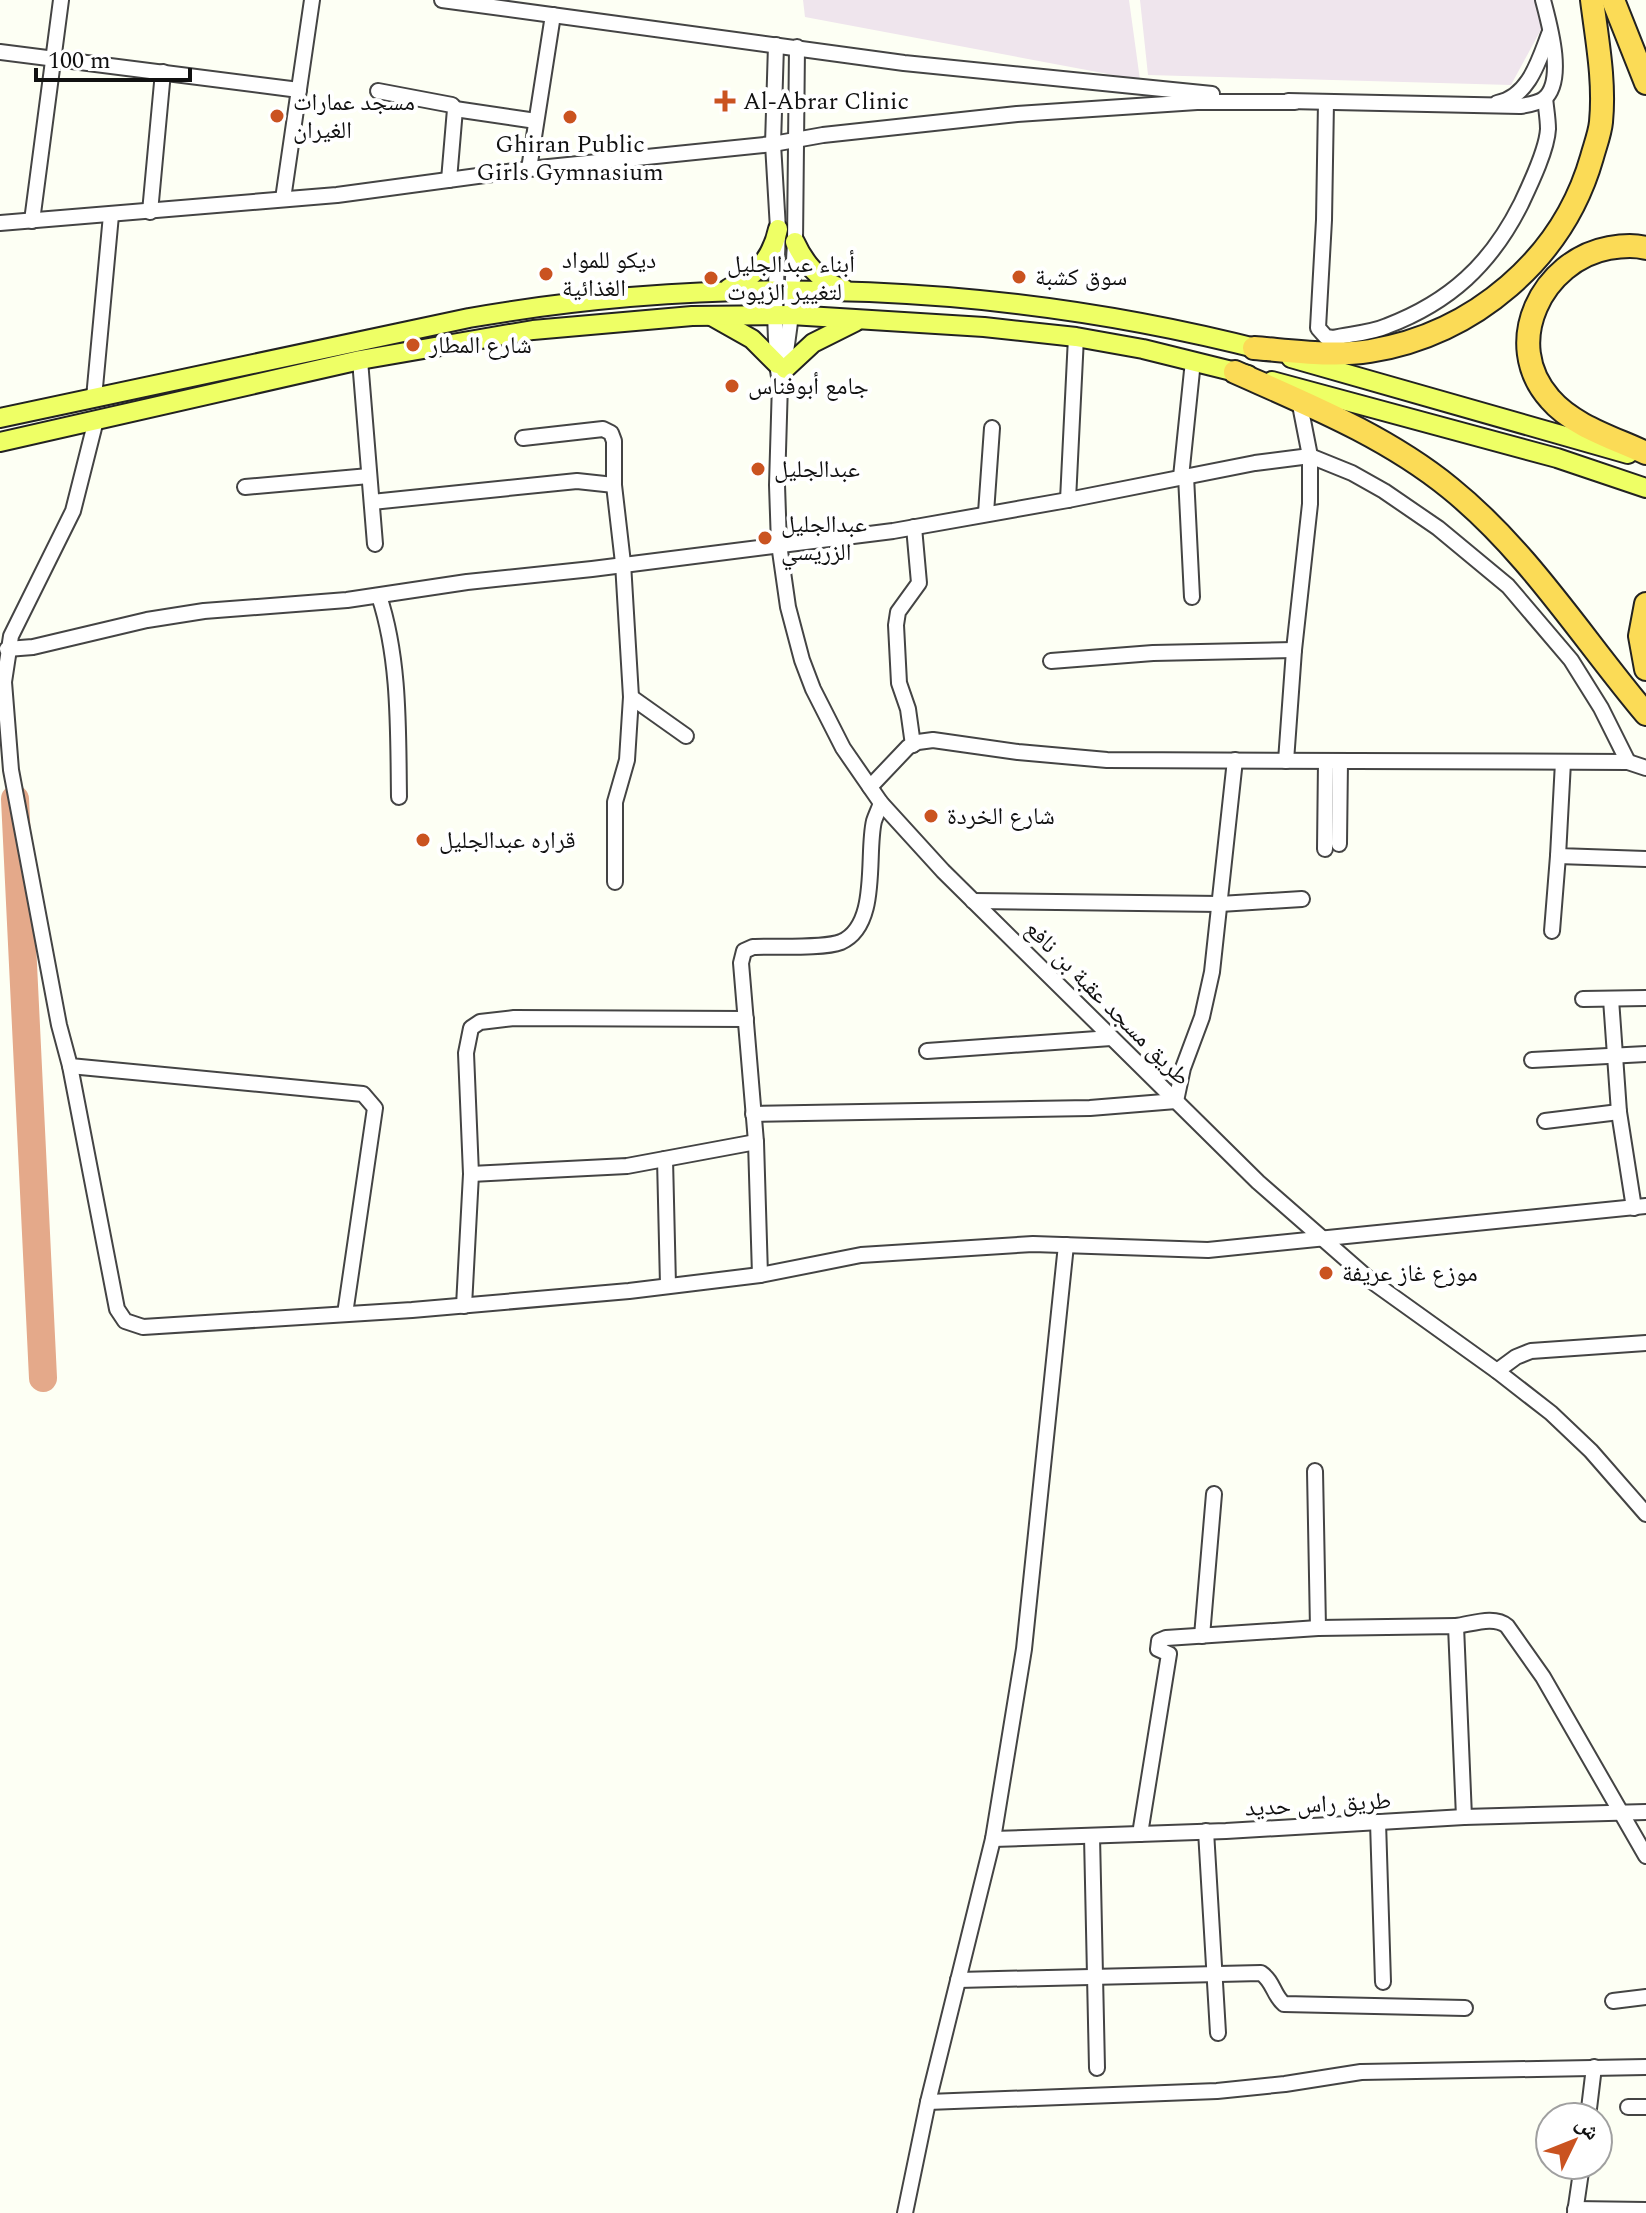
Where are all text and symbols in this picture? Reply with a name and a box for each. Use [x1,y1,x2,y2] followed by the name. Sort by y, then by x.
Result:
[36,32,190,82] scale bar
[48,43,111,79] text: 100 m
[743,84,909,120] place label: Al-Abrar Clinic
[293,85,415,149] place label: مسجد عمارات الغيران
[714,90,736,112] marker: Al-Abrar Clinic
[268,107,286,125] marker: مسجد عمارات الغيران
[561,108,579,126] marker: Ghiran Public Girls Gymnasium
[476,127,664,191] place label: Ghiran Public Girls Gymnasium
[562,243,656,307] place label: ديكو للمواد الغذائية
[727,247,855,311] place label: أبناء عبدالجليل لتغيير الزيوت
[1035,260,1127,296] place label: سوق كشبة
[537,265,555,283] marker: ديكو للمواد الغذائية
[1010,268,1028,286] marker: سوق كشبة
[702,269,720,287] marker: أبناء عبدالجليل لتغيير الزيوت
[428,328,532,364] place label: شارع المطار
[404,336,422,354] marker: شارع المطار
[748,369,869,405] place label: جامع أبوفناس
[723,377,741,395] marker: جامع أبوفناس
[774,452,860,488] place label: عبدالجليل
[749,460,767,478] marker: عبدالجليل
[781,507,867,571] place label: عبدالجليل الزريسي
[756,529,774,547] marker: عبدالجليل الزريسي
[947,799,1055,835] place label: شارع الخردة
[922,807,940,825] marker: شارع الخردة
[439,823,576,859] place label: قراره عبدالجليل
[414,831,432,849] marker: قراره عبدالجليل
[1016,913,1198,1095] street label: طريق مسجد عقبة بن نافع
[1342,1256,1478,1292] place label: موزع غاز عريفة
[1317,1264,1335,1282] marker: موزع غاز عريفة
[1244,1783,1392,1827] street label: طريق راس حديد
[1534,2101,1614,2181] north arrow
[1568,2109,1608,2148] text: ش

